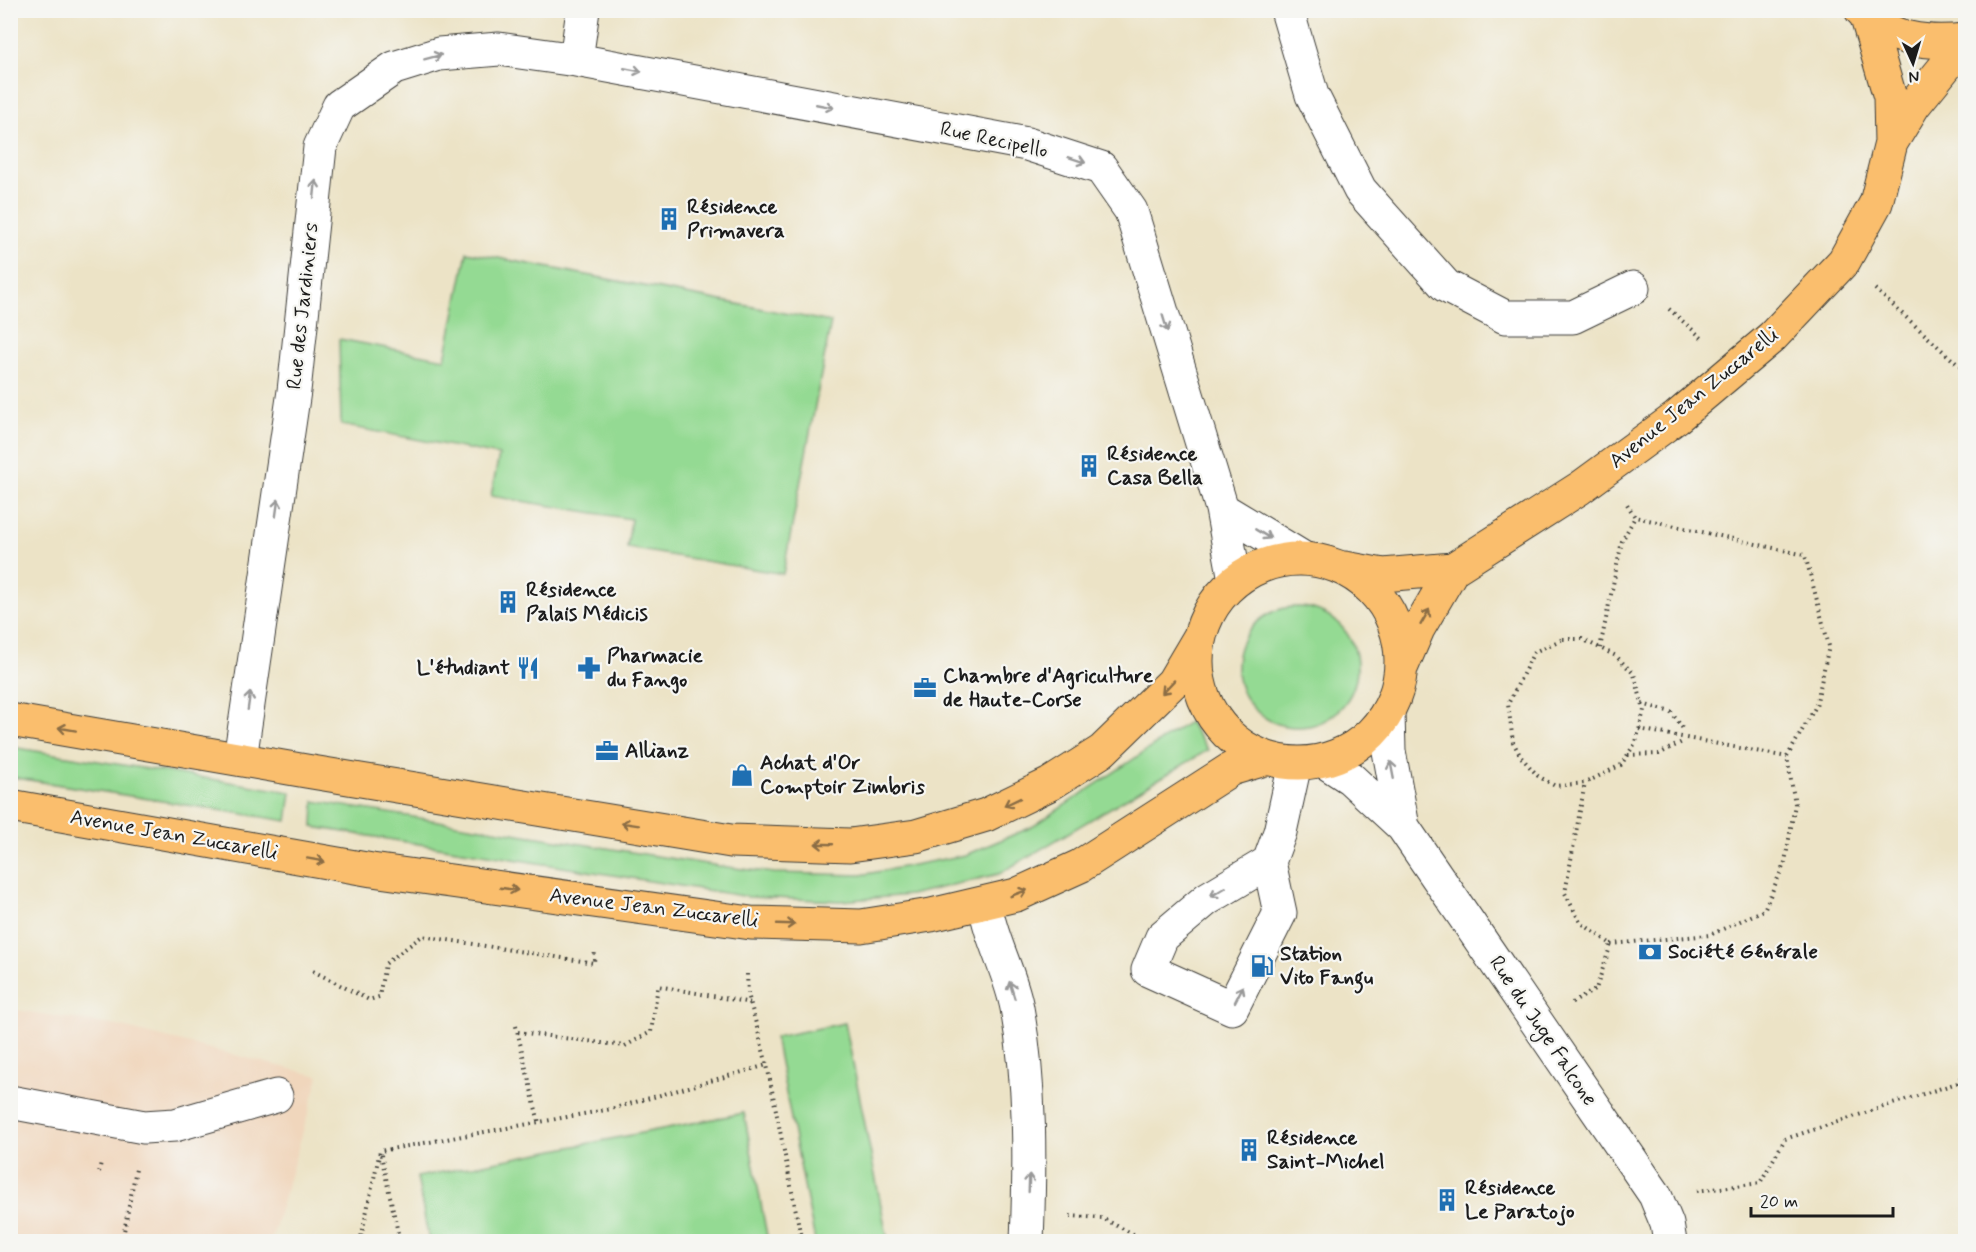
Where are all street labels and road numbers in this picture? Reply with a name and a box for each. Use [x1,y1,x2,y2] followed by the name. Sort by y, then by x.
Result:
[937,115,1051,165] street label: Rue Recipello
[280,221,326,391] street label: Rue des Jardiniers
[1603,321,1785,475] street label: Avenue Jean Zuccarelli
[68,803,280,867] street label: Avenue Jean Zuccarelli
[548,881,760,935] street label: Avenue Jean Zuccarelli
[1481,950,1604,1112] street label: Rue du Juge Falcone

